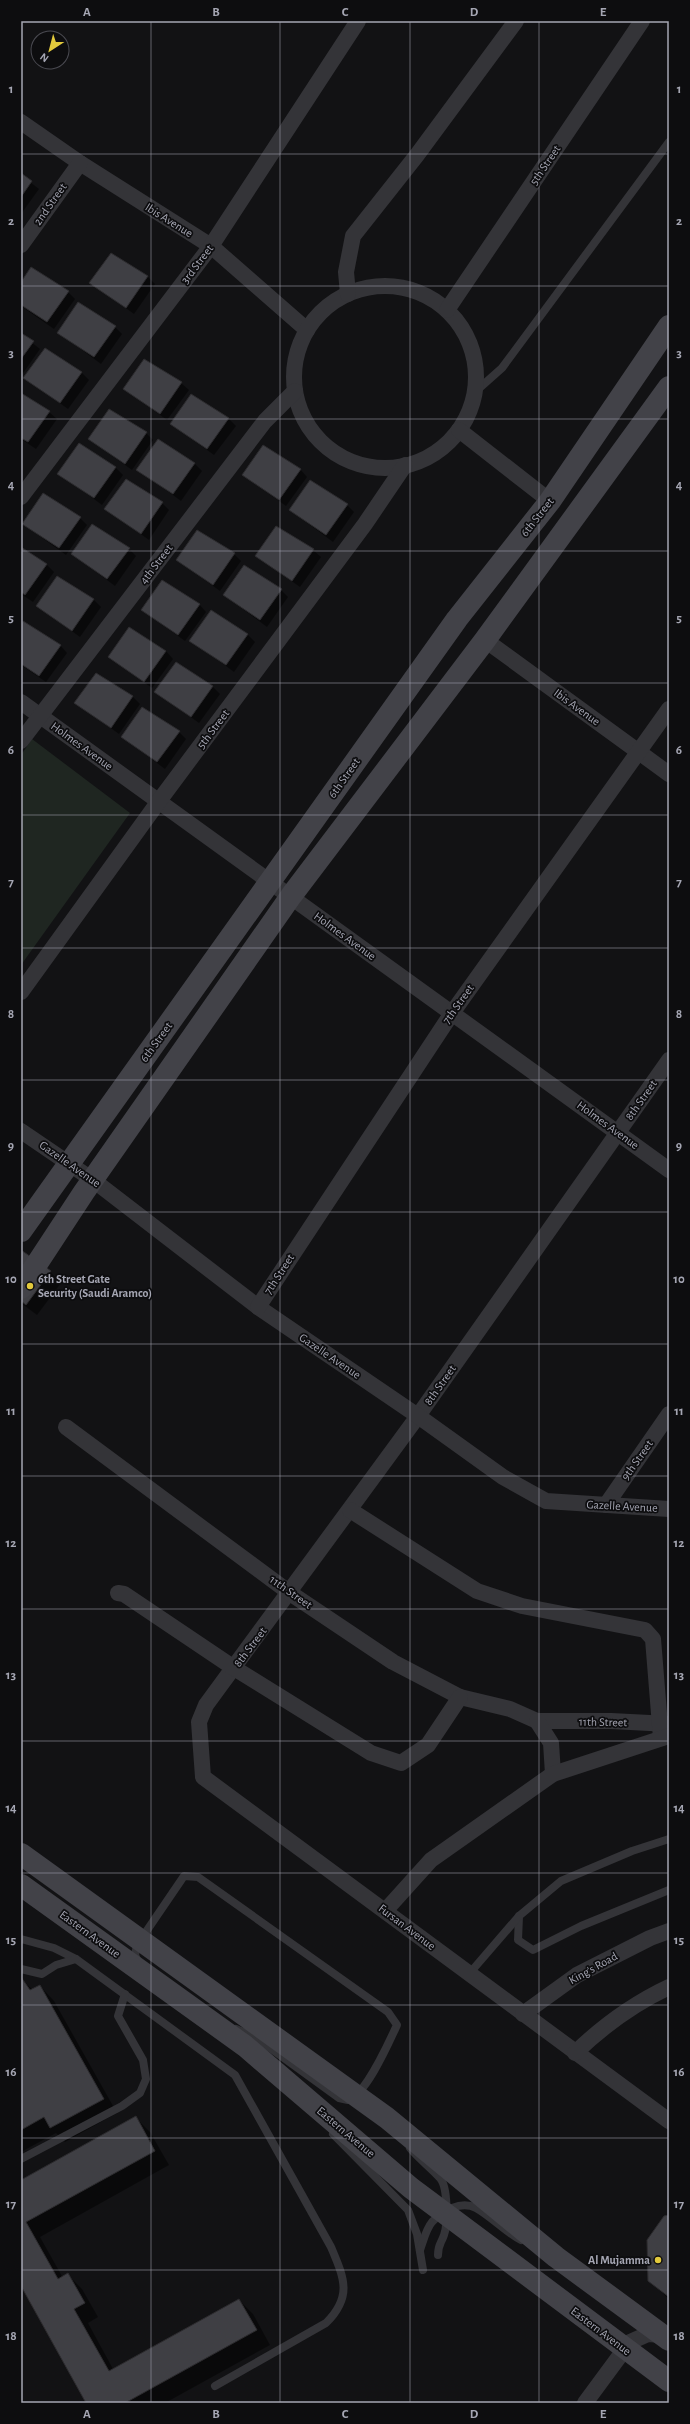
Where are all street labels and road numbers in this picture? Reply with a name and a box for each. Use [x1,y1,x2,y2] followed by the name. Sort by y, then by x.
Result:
[527,143,563,187] street label: 5th Street
[31,181,69,227] street label: 2nd Street
[143,201,195,239] street label: Ibis Avenue
[179,242,216,286] street label: 3rd Street
[518,495,556,539] street label: 6th Street
[137,542,175,586] street label: 4th Street
[552,686,602,728] street label: Ibis Avenue
[195,707,232,751] street label: 5th Street
[49,720,115,772] street label: Holmes Avenue
[326,756,362,800] street label: 6th Street
[312,910,378,962] street label: Holmes Avenue
[440,982,476,1026] street label: 7th Street
[138,1020,174,1064] street label: 6th Street
[623,1078,659,1122] street label: 8th Street
[575,1099,641,1151] street label: Holmes Avenue
[37,1139,103,1189] street label: Gazelle Avenue
[262,1252,296,1296] street label: 7th Street
[297,1331,363,1381] street label: Gazelle Avenue
[422,1363,458,1407] street label: 8th Street
[619,1438,655,1482] street label: 9th Street
[586,1498,658,1514] street label: Gazelle Avenue
[268,1573,314,1611] street label: 11th Street
[231,1625,269,1669] street label: 8th Street
[579,1716,628,1728] street label: 11th Street
[376,1902,438,1952] street label: Fursan Avenue
[57,1908,123,1960] street label: Eastern Avenue
[567,1950,619,1986] street label: King's Road
[315,2104,377,2160] street label: Eastern Avenue
[569,2305,633,2357] street label: Eastern Avenue

